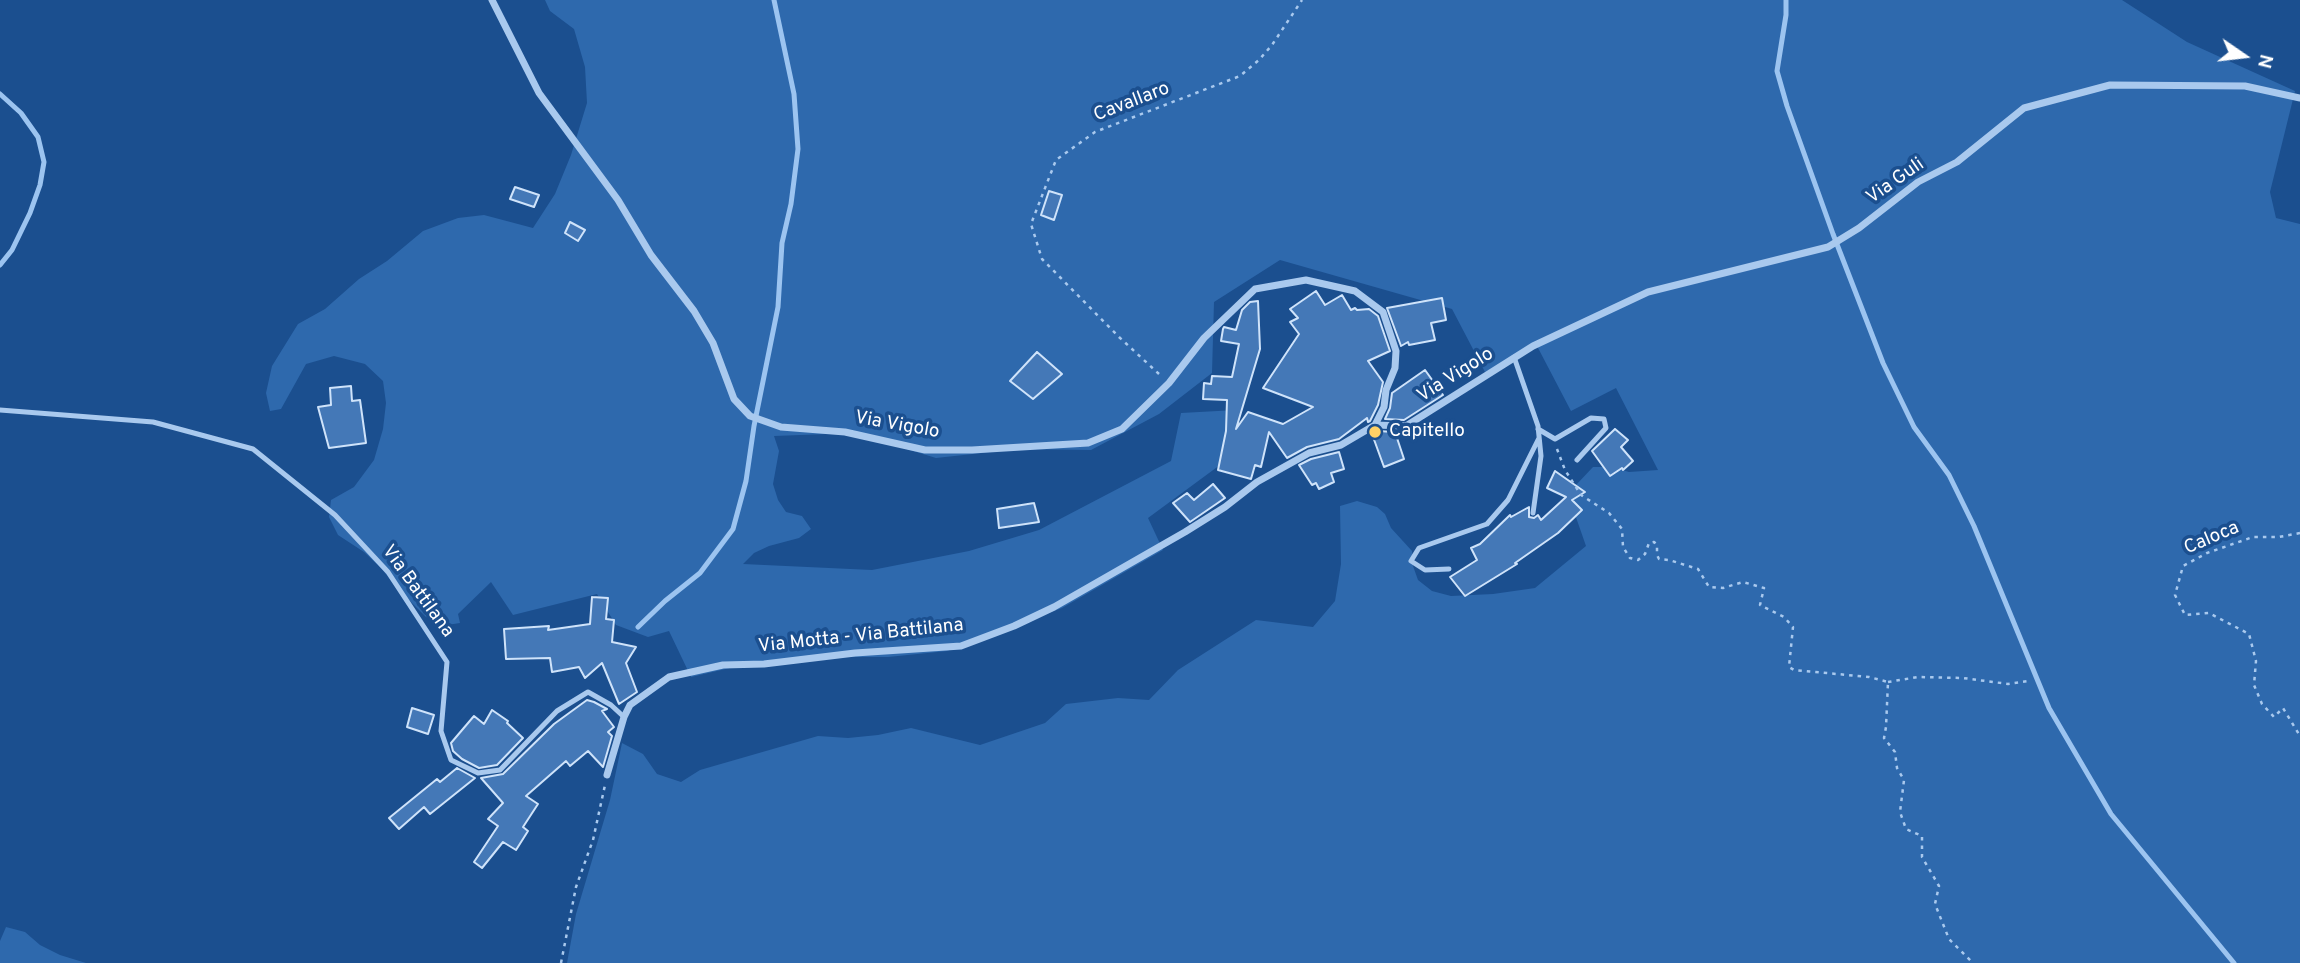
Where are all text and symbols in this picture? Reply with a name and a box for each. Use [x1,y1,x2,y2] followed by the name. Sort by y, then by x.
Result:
[2209,21,2279,91] north arrow
[2251,52,2278,71] text: N
[1091,78,1173,128] street label: Cavallaro
[1863,154,1929,210] street label: Via Guli
[1414,344,1498,408] street label: Via Vigolo
[853,407,941,445] street label: Via Vigolo
[1389,421,1465,443] place label: Capitello
[1367,424,1383,440] marker: Capitello
[2181,517,2243,561] street label: Caloca
[376,541,458,643] street label: Via Battilana
[757,615,965,659] street label: Via Motta - Via Battilana

